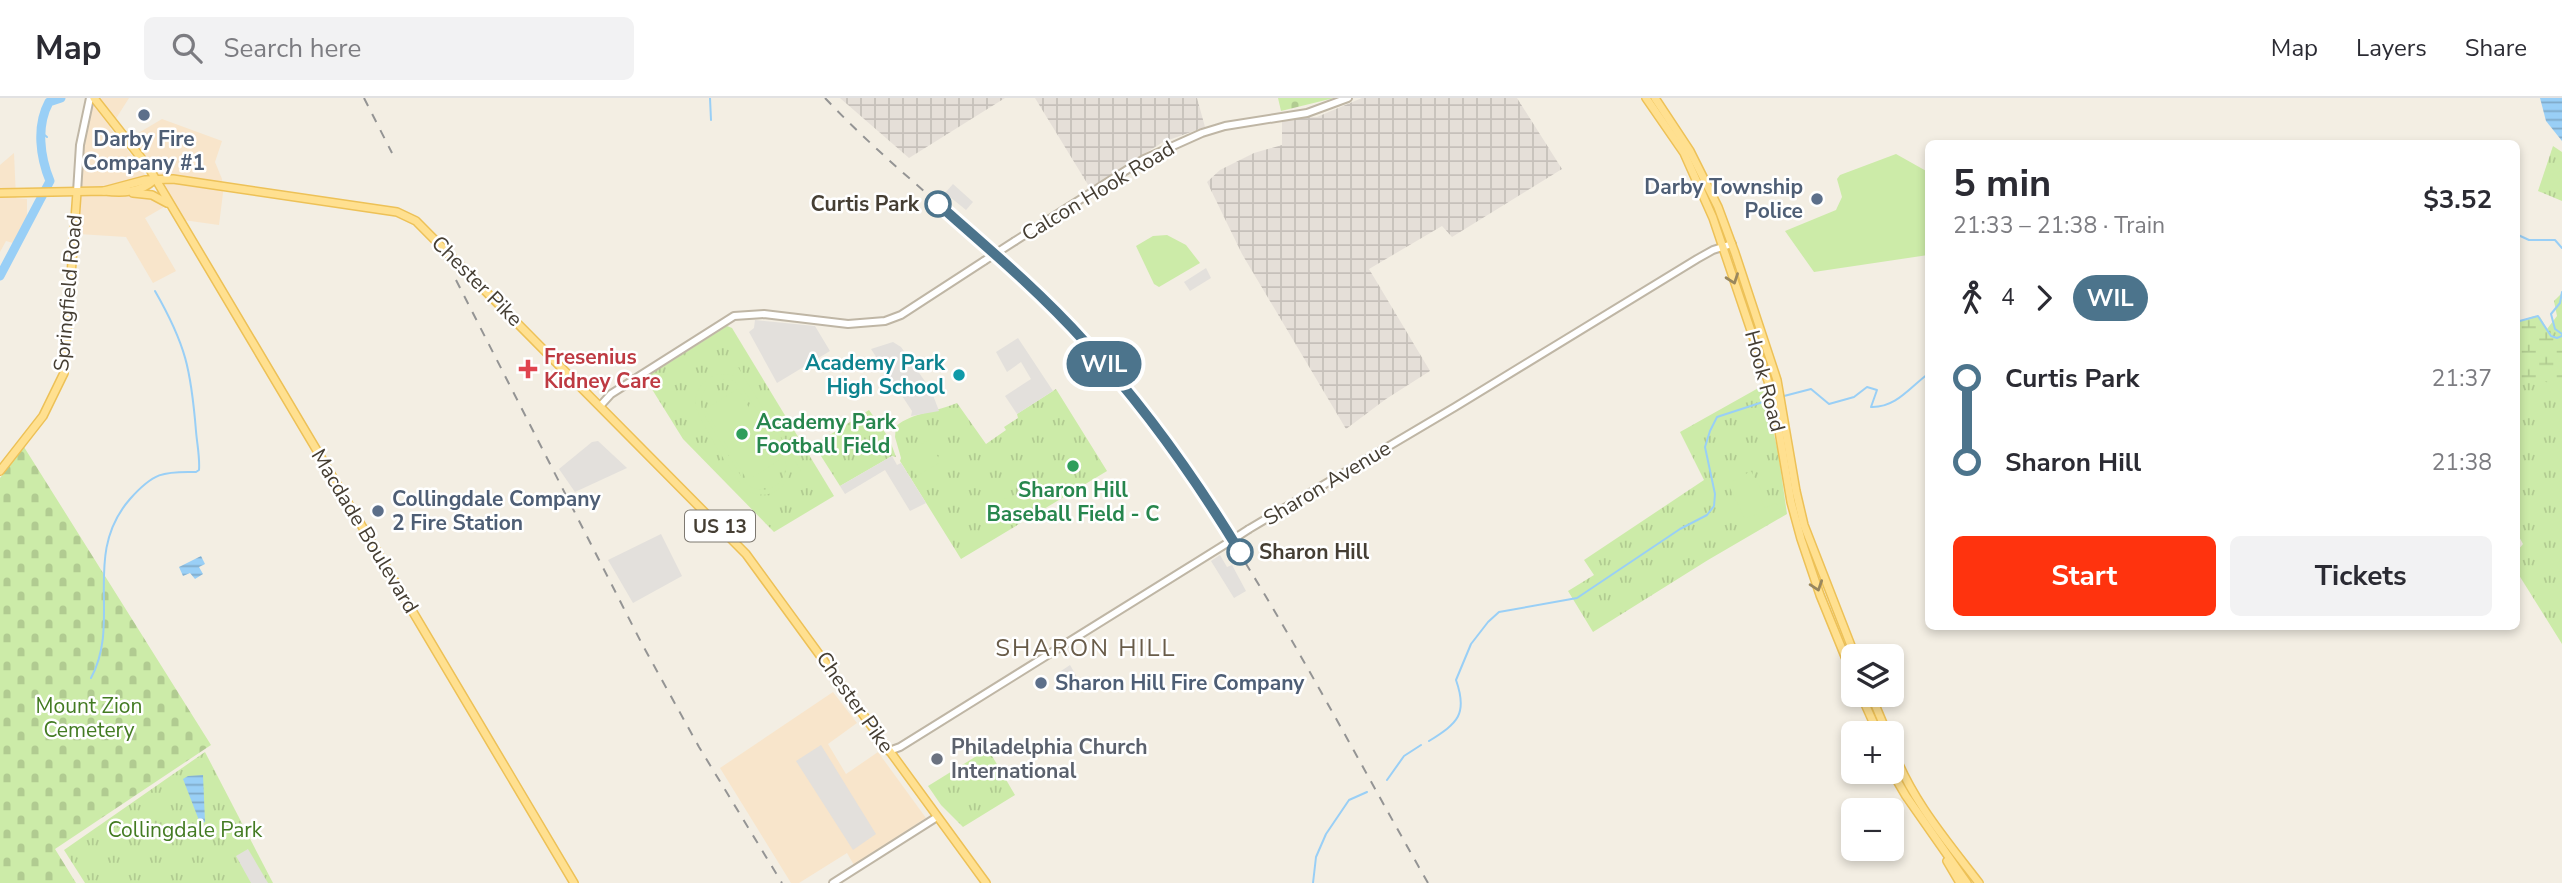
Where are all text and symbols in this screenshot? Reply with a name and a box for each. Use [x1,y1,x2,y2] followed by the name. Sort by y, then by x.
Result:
[144,17,634,80] search box
[35,26,102,71] text: Map
[168,29,206,67] icon: search
[224,31,361,66] text: Search here
[2271,32,2318,64] text: Map
[2356,32,2427,64] text: Layers
[2465,32,2527,64] text: Share
[136,107,152,123] marker: Darby Fire Company #1
[83,125,205,177] place label: Darby Fire Company #1
[1016,134,1180,248] street label: Calcon Hook Road
[1953,158,2051,209] text: 5 min
[1644,173,1803,225] place label: Darby Township Police
[2423,182,2492,217] text: $3.52
[811,190,920,218] place label: Curtis Park
[925,191,951,217] marker: Curtis Park
[1809,191,1825,207] marker: Darby Township Police
[1953,210,2165,241] text: 21:33 – 21:38 · Train
[47,213,89,373] street label: Springfield Road
[425,229,529,333] street label: Chester Pike
[1725,272,1739,284] one-way arrow
[1953,279,1991,317] icon: walk
[2025,279,2063,317] icon: forward
[2001,282,2015,313] text: 4
[2087,282,2134,314] text: WIL
[1738,327,1792,435] street label: Hook Road
[1064,341,1144,387] line badge: WIL
[544,343,661,395] place label: Fresenius Kidney Care
[1081,348,1127,380] text: WIL
[805,349,946,401] place label: Academy Park High School
[518,359,538,379] marker: Fresenius Kidney Care
[2005,361,2139,396] text: Curtis Park
[2432,363,2492,394] text: 21:37
[951,367,967,383] marker: Academy Park High School
[756,408,897,460] place label: Academy Park Football Field
[734,426,750,442] marker: Academy Park Football Field
[1258,434,1396,532] street label: Sharon Avenue
[305,444,425,618] street label: Macdade Boulevard
[2005,445,2141,480] text: Sharon Hill
[2432,447,2492,478] text: 21:38
[1065,458,1081,474] marker: Sharon Hill Baseball Field - C
[986,476,1160,528] place label: Sharon Hill Baseball Field - C
[392,485,601,537] place label: Collingdale Company 2 Fire Station
[370,503,386,519] marker: Collingdale Company 2 Fire Station
[685,510,755,542] road number: US 13
[1953,536,2216,616] button: Start
[2230,536,2492,616] button: Tickets
[1259,538,1369,566] place label: Sharon Hill
[1227,539,1253,565] marker: Sharon Hill
[1809,580,1823,592] one-way arrow
[995,632,1177,664] district label: SHARON HILL
[1841,644,1904,861] map controls
[1841,644,1904,707] button: layers
[810,646,900,758] street label: Chester Pike
[1055,669,1305,697] place label: Sharon Hill Fire Company
[1033,675,1049,691] marker: Sharon Hill Fire Company
[36,692,142,744] park label: Mount Zion Cemetery
[1841,721,1904,784] button: +
[951,733,1148,785] place label: Philadelphia Church International
[929,751,945,767] marker: Philadelphia Church International
[1841,798,1904,861] button: −
[108,816,263,844] park label: Collingdale Park

